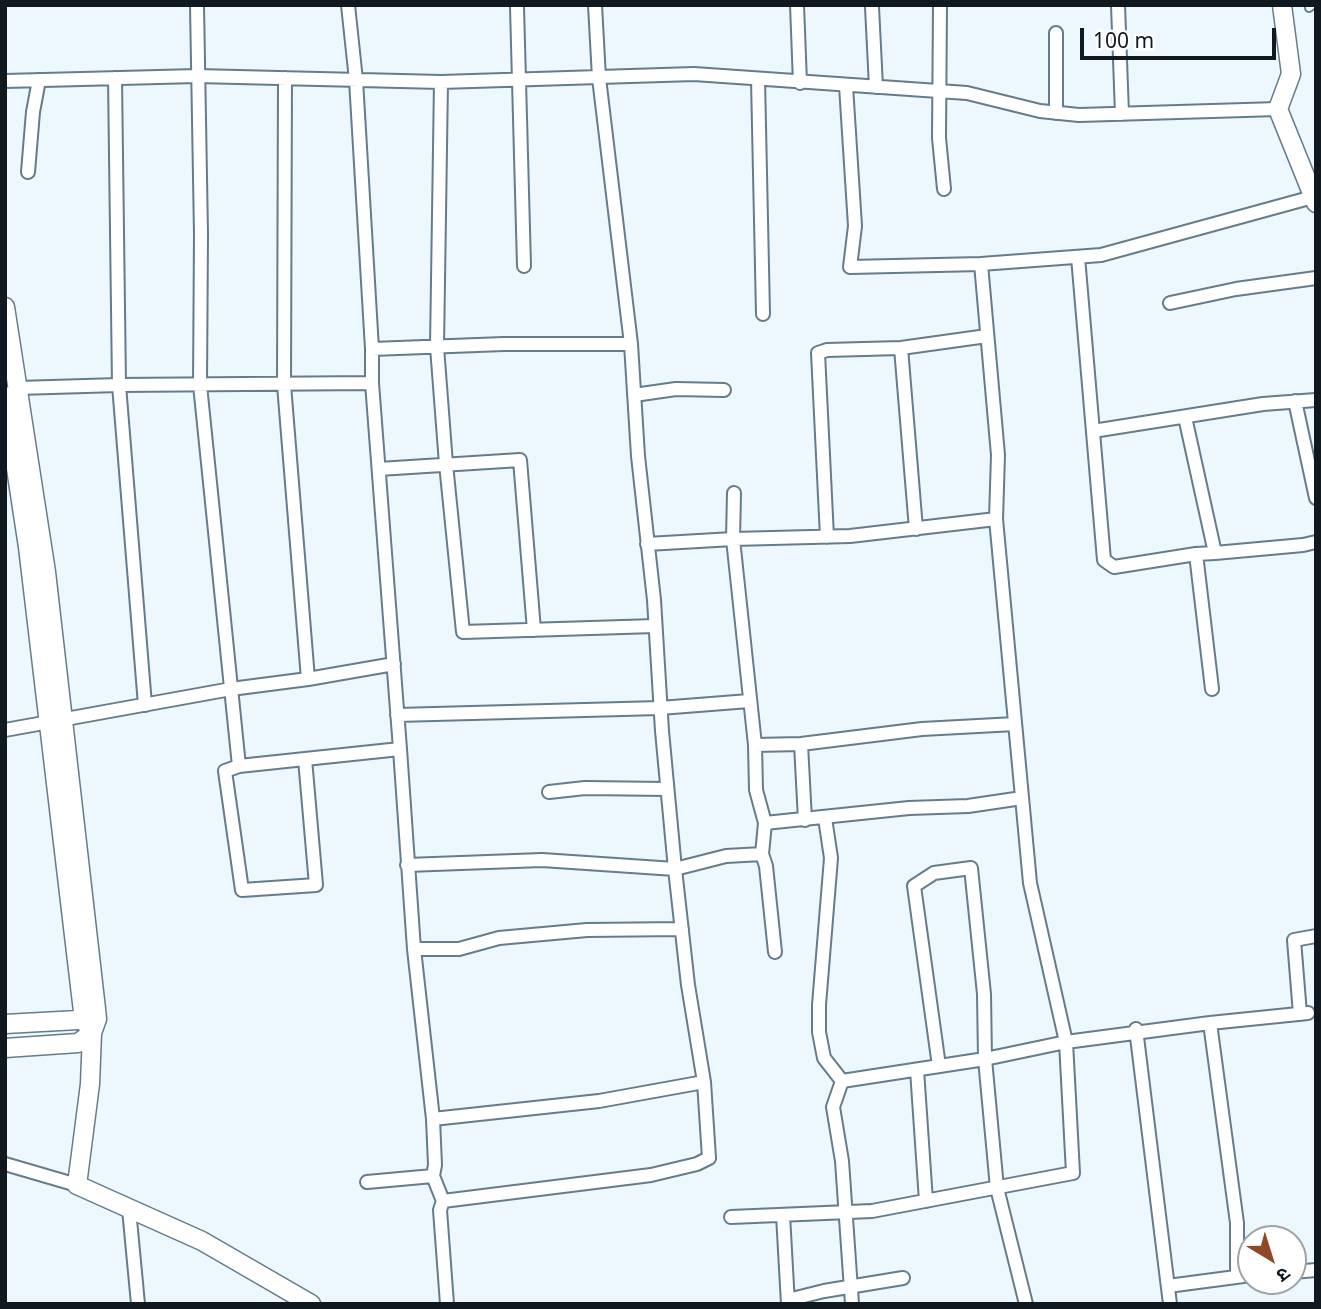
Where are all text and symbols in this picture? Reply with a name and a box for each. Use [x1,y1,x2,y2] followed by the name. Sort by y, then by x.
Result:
[1083,14,1279,58] scale bar
[1093,26,1154,54] text: 100 m
[1237,1225,1307,1295] north arrow
[1271,1261,1296,1289] text: उ

